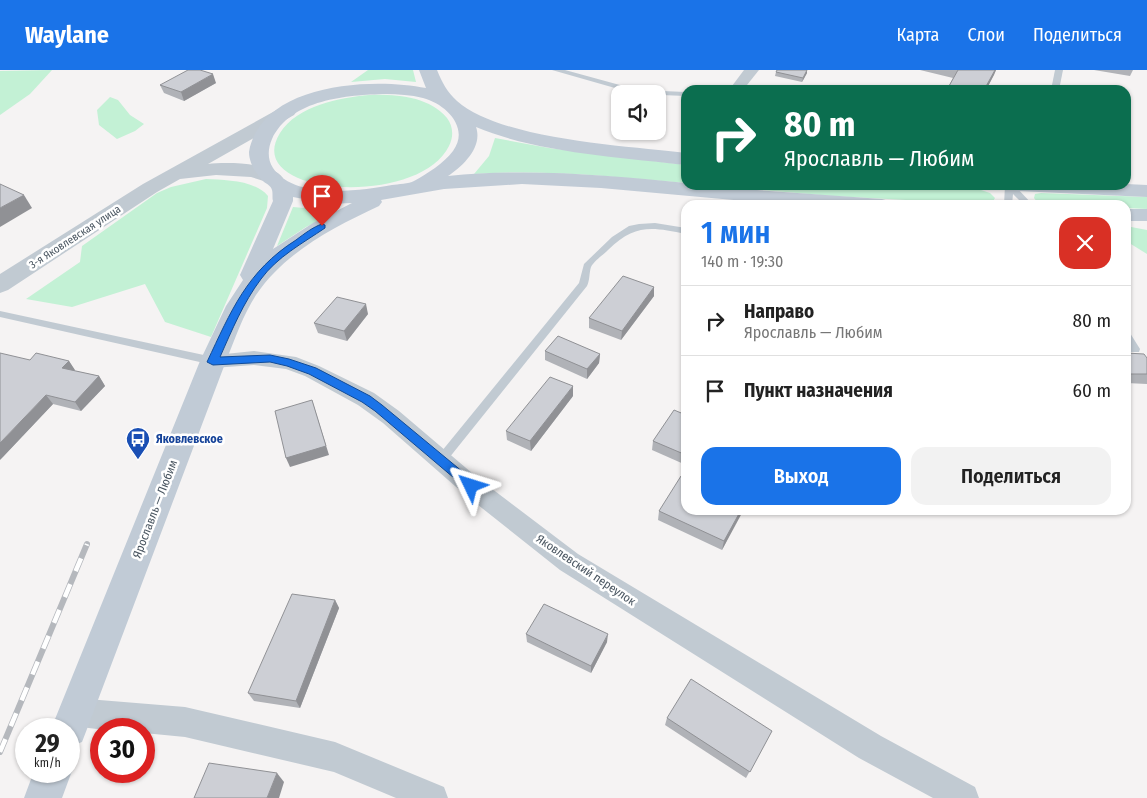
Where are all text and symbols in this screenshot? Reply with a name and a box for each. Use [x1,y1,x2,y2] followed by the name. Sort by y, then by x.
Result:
[25,21,109,49] text: Waylane
[896,24,939,46] text: Карта
[967,24,1005,46] text: Слои
[1033,24,1122,46] text: Поделиться
[611,85,666,140] map controls
[611,85,666,140] button: sound
[784,103,856,145] text: 80 m
[701,105,766,170] icon: right
[784,145,974,172] text: Ярославль — Любим
[301,175,343,226] pin
[308,182,336,210] icon: arrive
[27,203,123,271] street label: 3-я Яковлевская улица
[701,215,770,251] text: 1 мин
[1059,217,1111,269] button: close
[701,252,783,271] text: 140 m · 19:30
[744,300,814,323] text: Направо
[701,307,729,335] icon: right
[1073,309,1111,332] text: 80 m
[744,323,883,342] text: Ярославль — Любим
[701,377,729,405] icon: arrive
[744,379,893,402] text: Пункт назначения
[1073,379,1111,402] text: 60 m
[125,426,151,460] bus stop icon: Яковлевское
[156,432,223,446] place label: Яковлевское
[701,447,901,505] button: Выход
[911,447,1111,505] button: Поделиться
[130,458,180,560] street label: Ярославль — Любим
[444,459,496,511] position arrow
[534,532,639,609] street label: Яковлевский переулок
[90,718,155,783] speed limit sign: 30
[35,729,60,759] text: 29
[34,756,61,770] text: km/h

